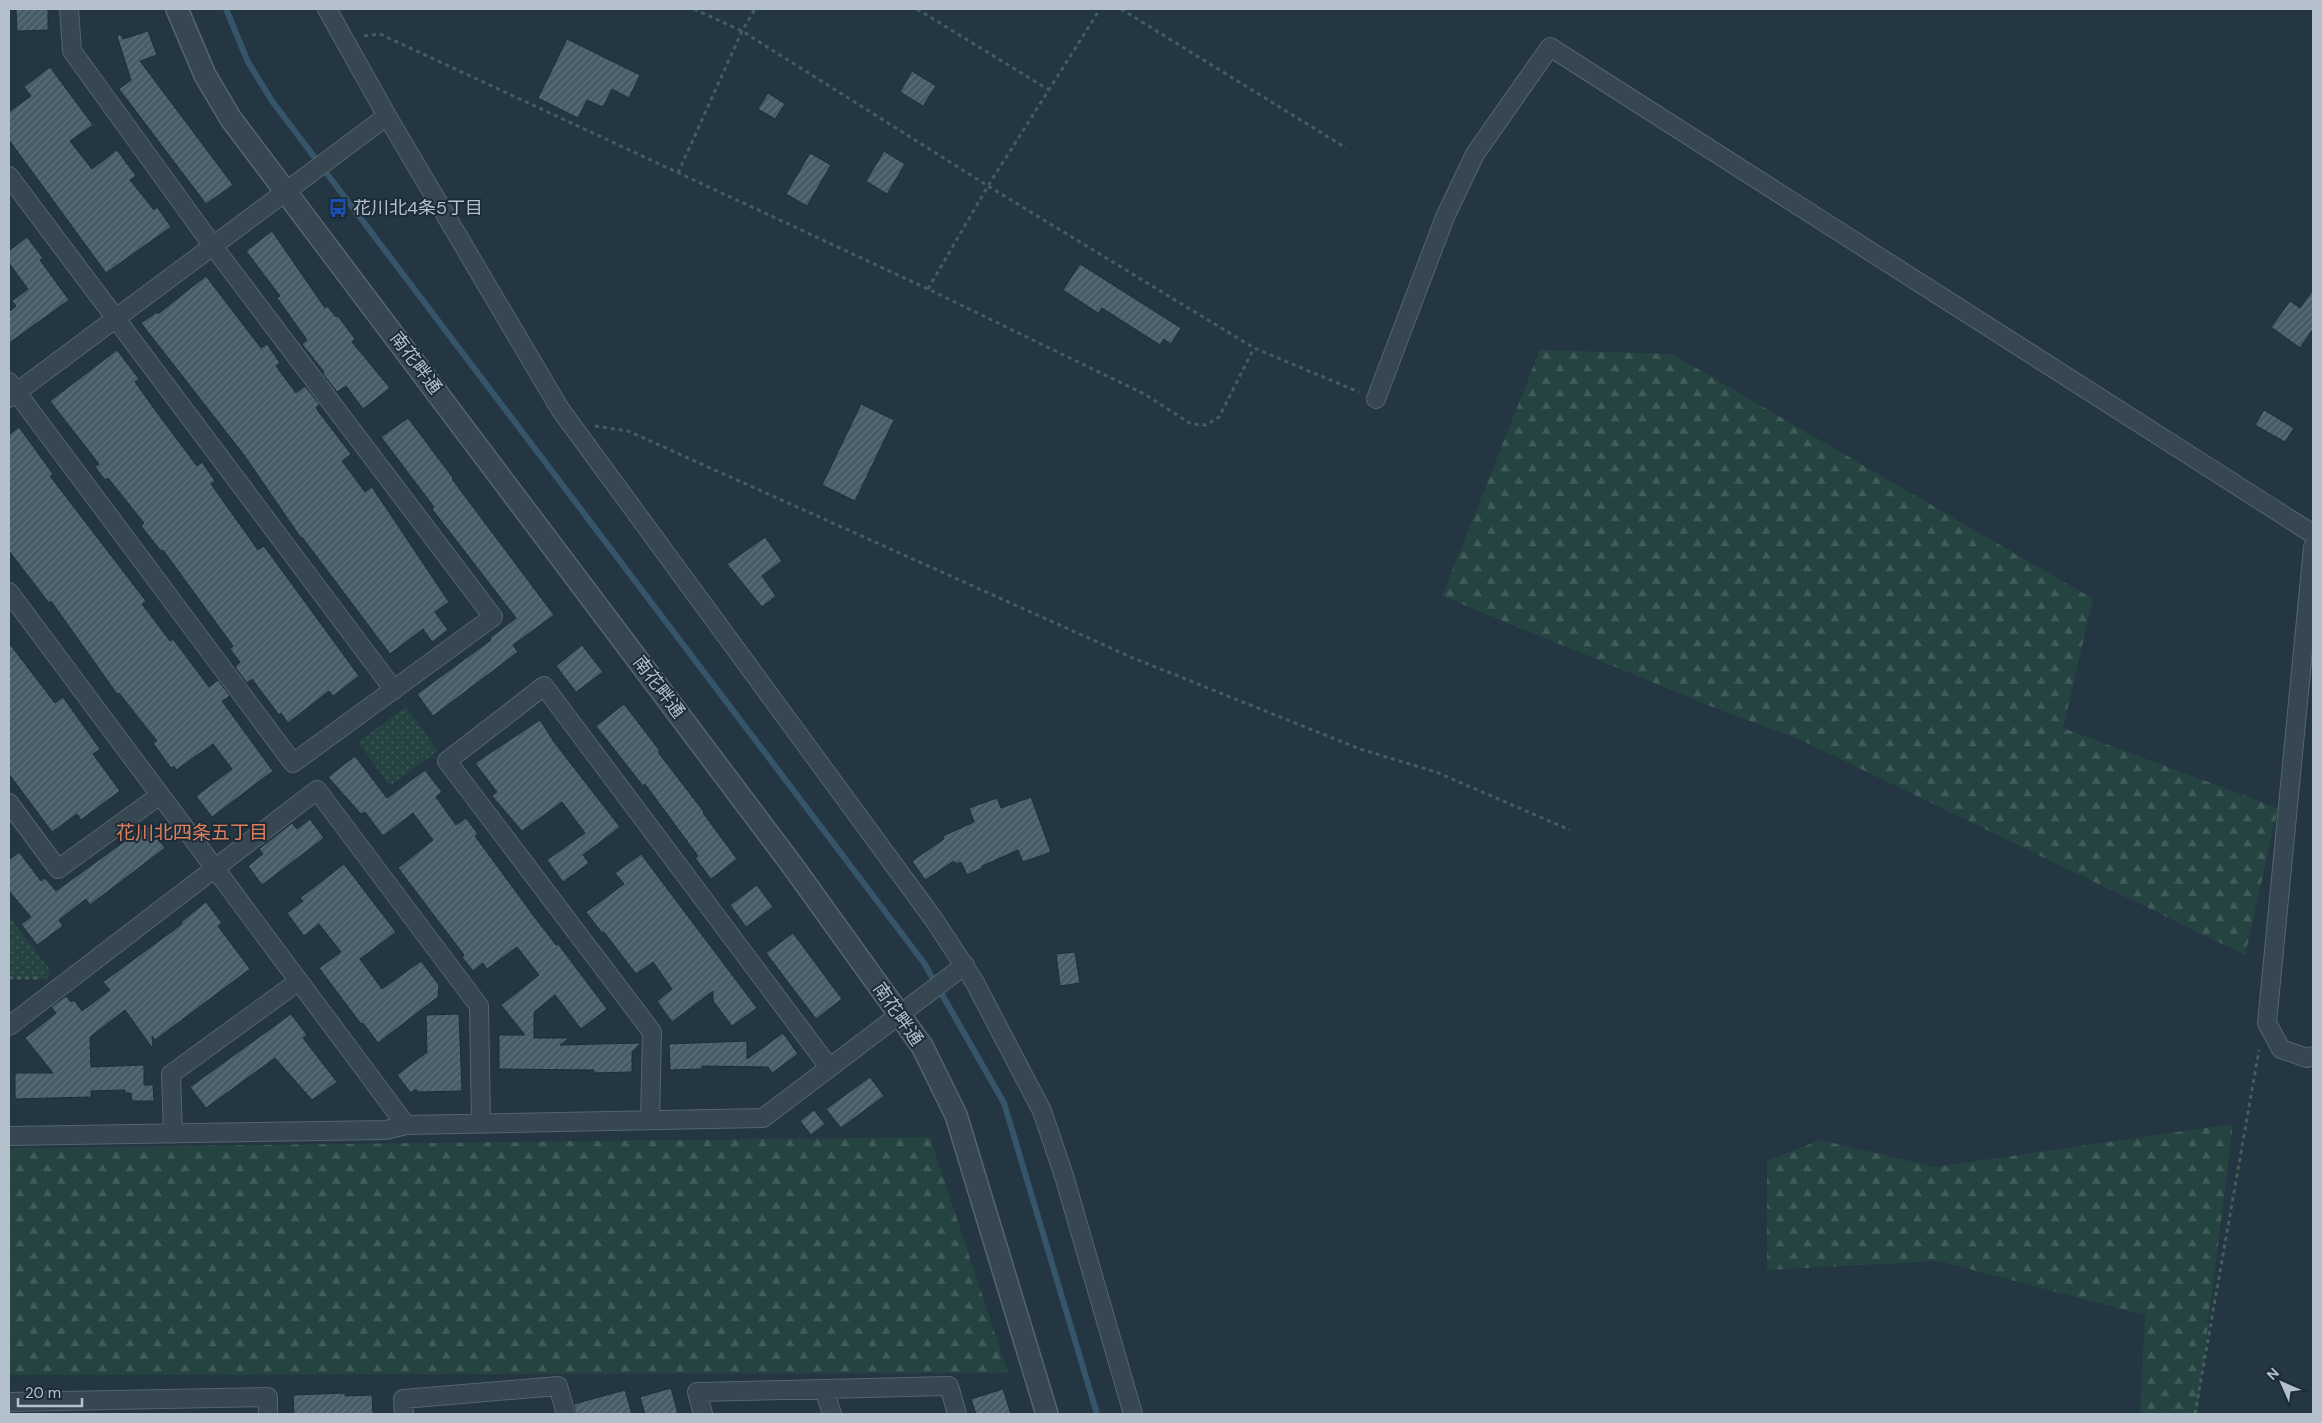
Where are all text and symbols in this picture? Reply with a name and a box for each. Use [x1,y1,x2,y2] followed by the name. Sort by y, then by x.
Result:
[353,196,483,220] place label: 花川北4条5丁目
[327,197,349,219] bus stop icon: 花川北4条5丁目
[385,327,447,399] street label: 南花畔通
[628,651,690,723] street label: 南花畔通
[116,820,268,845] district label: 花川北四条五丁目
[868,978,928,1050] street label: 南花畔通
[2257,1358,2307,1408] north arrow
[2263,1364,2283,1384] text: N
[18,1376,81,1408] scale bar
[25,1383,61,1403] text: 20 m

